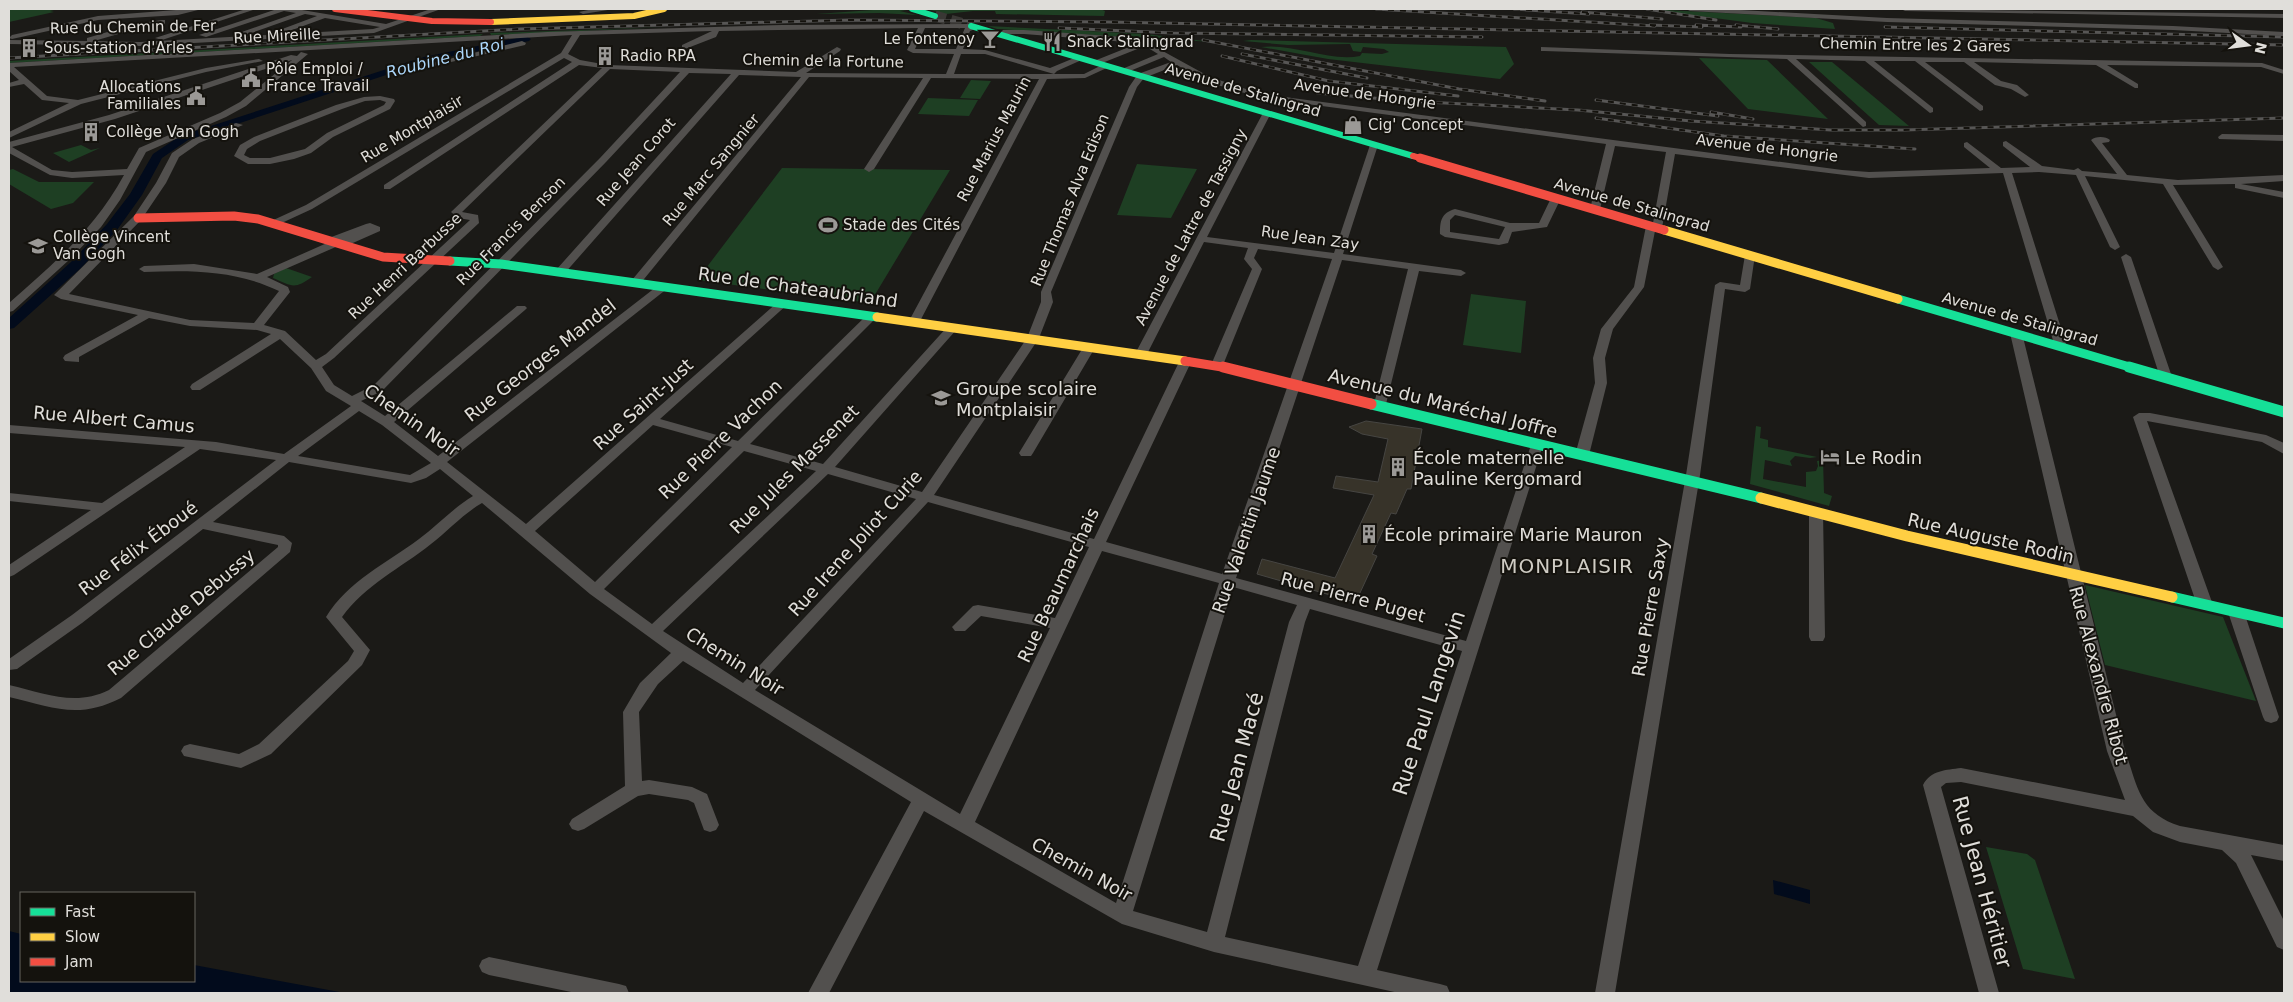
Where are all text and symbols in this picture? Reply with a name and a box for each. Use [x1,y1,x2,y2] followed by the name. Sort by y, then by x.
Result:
[50,17,217,37] street label: Rue du Chemin de Fer
[2223,20,2273,70] north arrow
[233,25,321,47] street label: Rue Mireille
[979,28,1001,50] bar icon: Le Fontenoy
[883,30,975,48] place label: Le Fontenoy
[1041,31,1063,53] restaurant icon: Snack Stalingrad
[1067,33,1194,51] place label: Snack Stalingrad
[384,34,507,82] water label: Roubine du Roi
[1819,34,2011,56] street label: Chemin Entre les 2 Gares
[18,37,40,59] building icon: Sous-station d'Arles
[44,39,193,57] place label: Sous-station d'Arles
[2251,41,2270,56] text: N
[594,45,616,67] building icon: Radio RPA
[620,47,696,65] place label: Radio RPA
[742,51,904,71] street label: Chemin de la Fortune
[1163,59,1323,121] street label: Avenue de Stalingrad
[266,60,369,95] place label: Pôle Emploi / France Travail
[240,67,262,89] public building icon: Pôle Emploi / France Travail
[953,73,1035,205] street label: Rue Marius Maurin
[1293,75,1437,113] street label: Avenue de Hongrie
[99,78,181,113] place label: Allocations Familiales
[185,85,207,107] public building icon: Allocations Familiales
[358,91,467,167] street label: Rue Montplaisir
[659,110,764,230] street label: Rue Marc Sangnier
[1027,111,1113,289] street label: Rue Thomas Alva Edison
[593,114,679,210] street label: Rue Jean Corot
[1342,114,1364,136] shop icon: Cig' Concept
[1368,116,1463,134] place label: Cig' Concept
[80,121,102,143] building icon: Collège Van Gogh
[106,123,239,141] place label: Collège Van Gogh
[1131,125,1251,328] street label: Avenue de Lattre de Tassigny
[1695,130,1839,166] street label: Avenue de Hongrie
[453,173,569,289] street label: Rue Francis Benson
[1552,174,1712,236] street label: Avenue de Stalingrad
[345,209,465,323] street label: Rue Henri Barbusse
[817,214,839,236] sports icon: Stade des Cités
[843,216,960,234] place label: Stade des Cités
[1260,222,1360,254] street label: Rue Jean Zay
[53,228,170,263] place label: Collège Vincent Van Gogh
[27,235,49,257] school or university icon: Collège Vincent Van Gogh
[697,263,899,311] street label: Rue de Chateaubriand
[1940,288,2100,350] street label: Avenue de Stalingrad
[460,294,620,426] street label: Rue Georges Mandel
[589,354,697,454] street label: Rue Saint-Just
[1326,364,1560,442] street label: Avenue du Maréchal Joffre
[654,375,786,503] street label: Rue Pierre Vachon
[956,378,1097,420] place label: Groupe scolaire Montplaisir
[360,379,464,461] street label: Chemin Noir
[930,387,952,409] school or university icon: Groupe scolaire Montplaisir
[725,400,863,538] street label: Rue Jules Massenet
[32,401,196,437] street label: Rue Albert Camus
[1208,444,1284,616] street label: Rue Valentin Jaume
[1819,446,1841,468] hotel icon: Le Rodin
[1413,447,1582,489] place label: École maternelle Pauline Kergomard
[1845,447,1922,468] place label: Le Rodin
[1387,456,1409,478] building icon: École maternelle Pauline Kergomard
[784,466,926,620] street label: Rue Irene Joliot Curie
[75,497,201,599] street label: Rue Félix Éboué
[1013,504,1103,666] street label: Rue Beaumarchais
[1906,509,2076,567] street label: Rue Auguste Rodin
[1358,523,1380,545] building icon: École primaire Marie Mauron
[1384,524,1642,545] place label: École primaire Marie Mauron
[1627,535,1673,678] street label: Rue Pierre Saxy
[103,544,259,680] street label: Rue Claude Debussy
[1500,554,1634,578] district label: MONPLAISIR
[1278,568,1428,626] street label: Rue Pierre Puget
[2065,584,2133,766] street label: Rue Alexandre Ribot
[1388,608,1470,798] street label: Rue Paul Langevin
[682,623,788,700] street label: Chemin Noir
[1205,690,1269,844] street label: Rue Jean Macé
[1947,793,2017,971] street label: Rue Jean Héritier
[1028,833,1136,906] street label: Chemin Noir
[20,892,195,982] legend
[65,903,95,921] text: Fast
[65,928,100,946] text: Slow
[64,953,93,971] text: Jam

